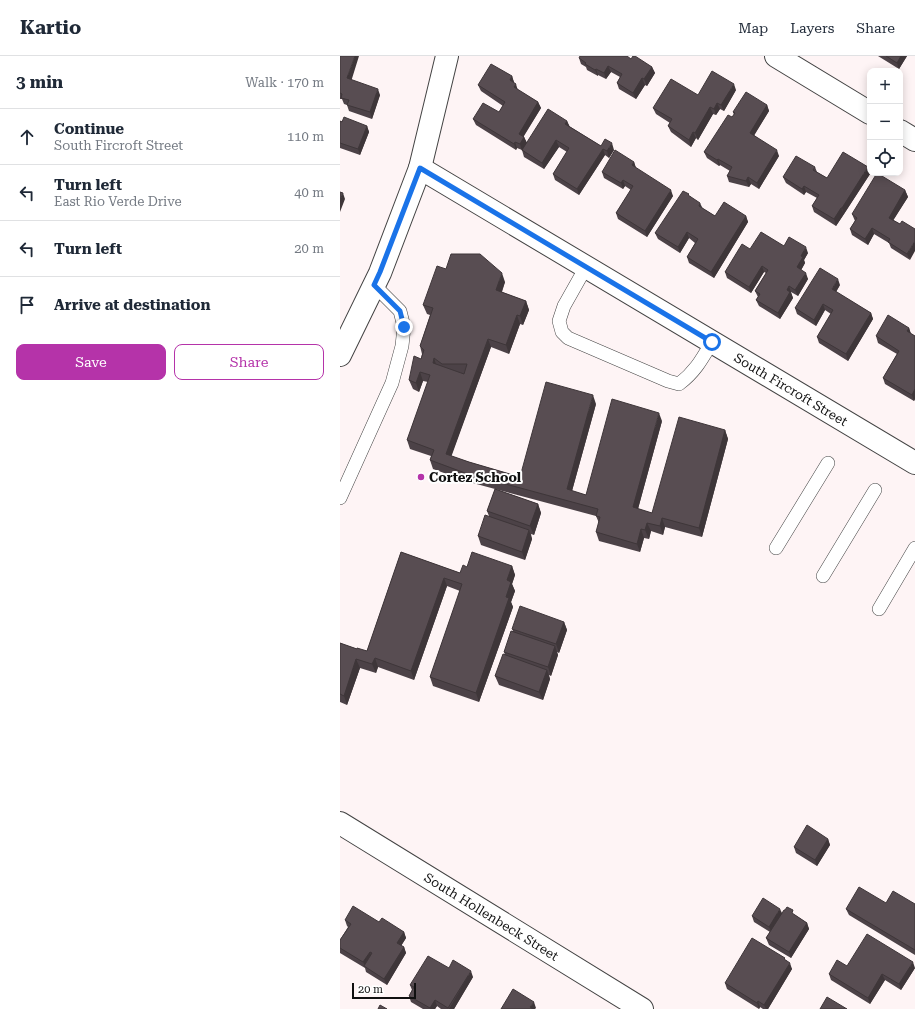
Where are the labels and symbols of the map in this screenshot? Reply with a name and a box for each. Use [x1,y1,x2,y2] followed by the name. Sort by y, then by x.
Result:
[395,318,413,336] route end
[703,333,721,351] route start
[732,350,851,429] street label: South Fircroft Street
[429,470,522,485] place label: Cortez School
[416,472,426,482] marker: Cortez School
[422,869,562,963] street label: South Hollenbeck Street
[352,981,416,1000] scale bar

